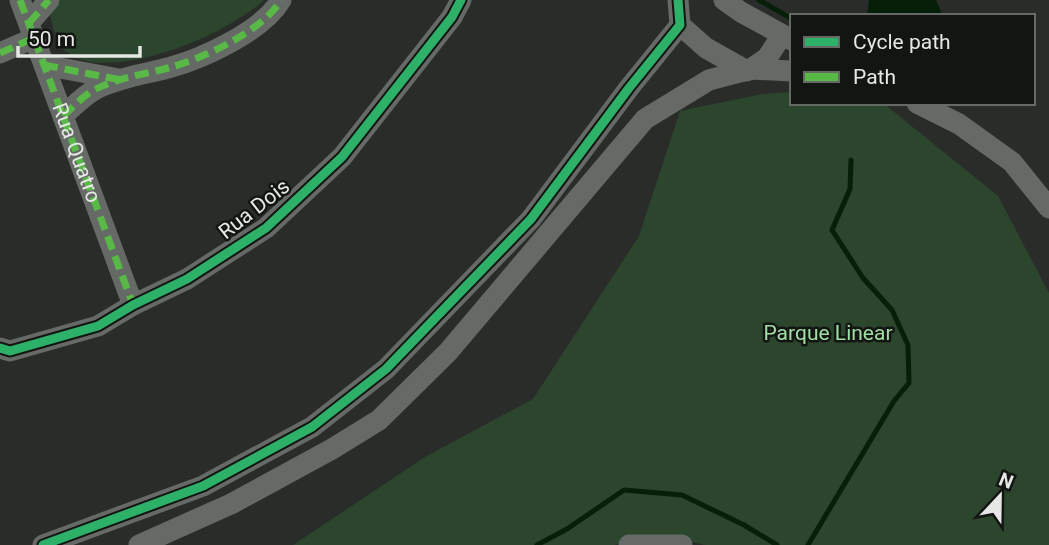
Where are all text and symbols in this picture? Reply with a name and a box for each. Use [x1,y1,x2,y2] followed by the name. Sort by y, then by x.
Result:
[18,14,140,58] scale bar
[790,14,1035,105] legend
[28,27,75,51] text: 50 m
[853,30,951,54] text: Cycle path
[853,65,896,89] text: Path
[47,100,106,206] street label: Rua Quatro
[214,174,294,244] street label: Rua Dois
[763,321,893,345] park label: Parque Linear
[965,461,1035,531] north arrow
[996,468,1017,494] text: N

